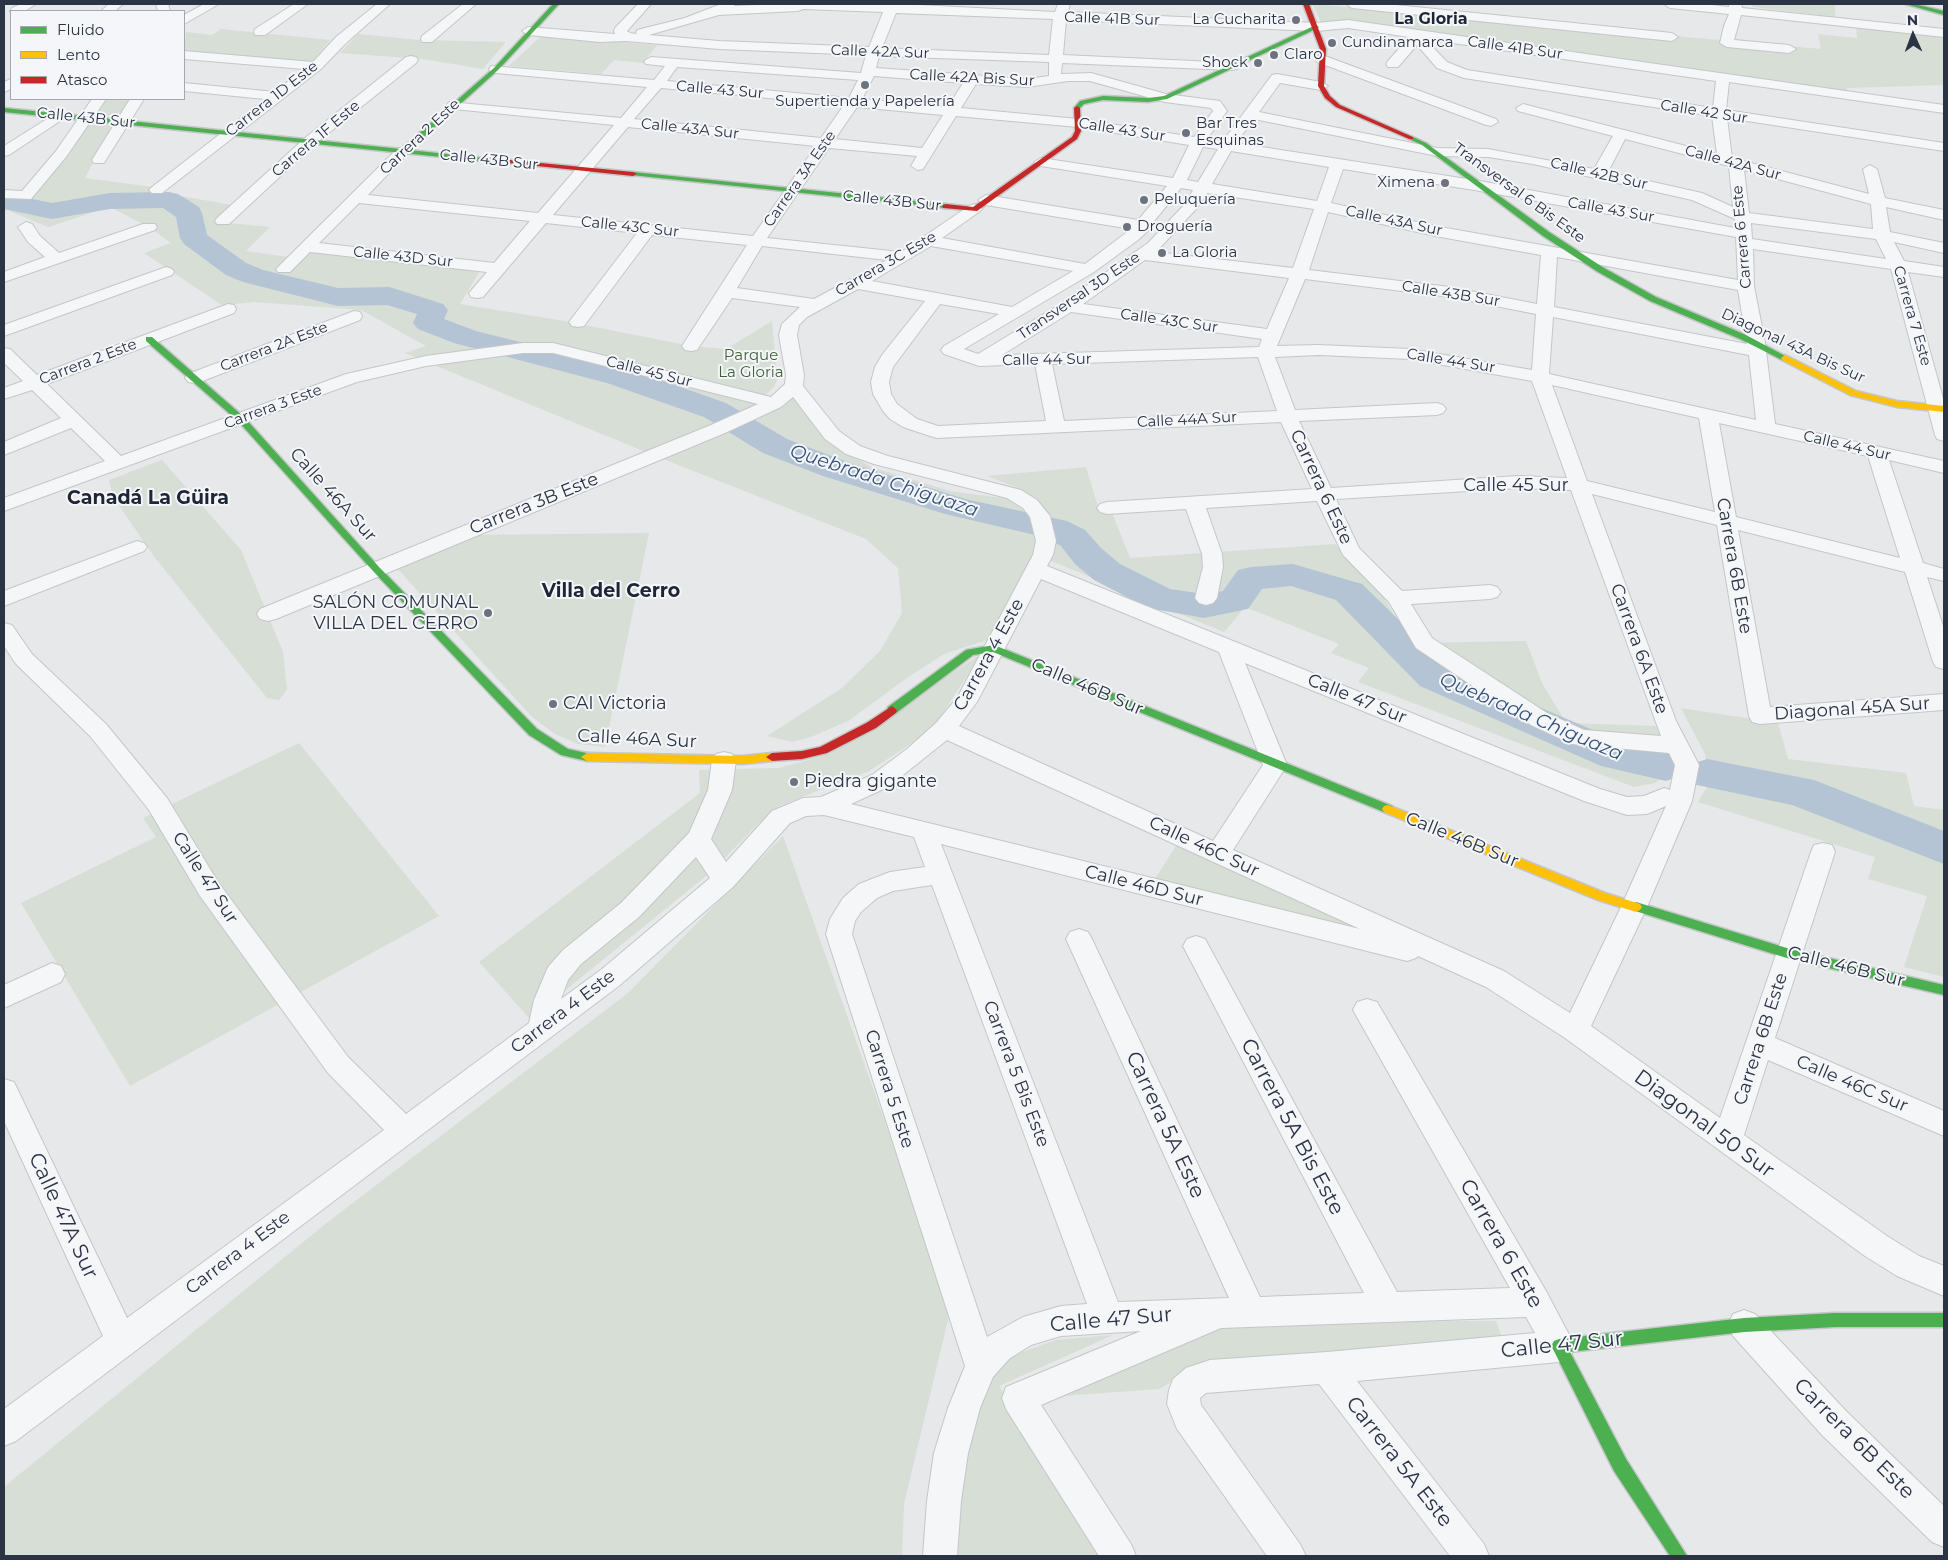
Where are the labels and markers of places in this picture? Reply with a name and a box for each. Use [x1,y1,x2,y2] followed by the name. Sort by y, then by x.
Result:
[1192,11,1286,29] place label: La Cucharita
[1290,14,1302,26] marker: La Cucharita
[1342,34,1454,52] place label: Cundinamarca
[1326,37,1338,49] marker: Cundinamarca
[1284,46,1323,64] place label: Claro
[1268,49,1280,61] marker: Claro
[1202,54,1248,72] place label: Shock
[1252,57,1264,69] marker: Shock
[859,79,871,91] marker: Supertienda y Papelería
[775,93,955,111] place label: Supertienda y Papelería
[1196,115,1264,150] place label: Bar Tres Esquinas
[1180,127,1192,139] marker: Bar Tres Esquinas
[1377,174,1435,192] place label: Ximena
[1439,177,1451,189] marker: Ximena
[1154,191,1236,209] place label: Peluquería
[1138,194,1150,206] marker: Peluquería
[1137,218,1213,236] place label: Droguería
[1121,221,1133,233] marker: Droguería
[1172,244,1237,262] place label: La Gloria
[1156,247,1168,259] marker: La Gloria
[312,592,478,634] place label: SALÓN COMUNAL VILLA DEL CERRO
[482,607,494,619] marker: SALÓN COMUNAL VILLA DEL CERRO
[563,693,667,715] place label: CAI Victoria
[547,698,559,710] marker: CAI Victoria
[804,771,937,793] place label: Piedra gigante
[788,776,800,788] marker: Piedra gigante

